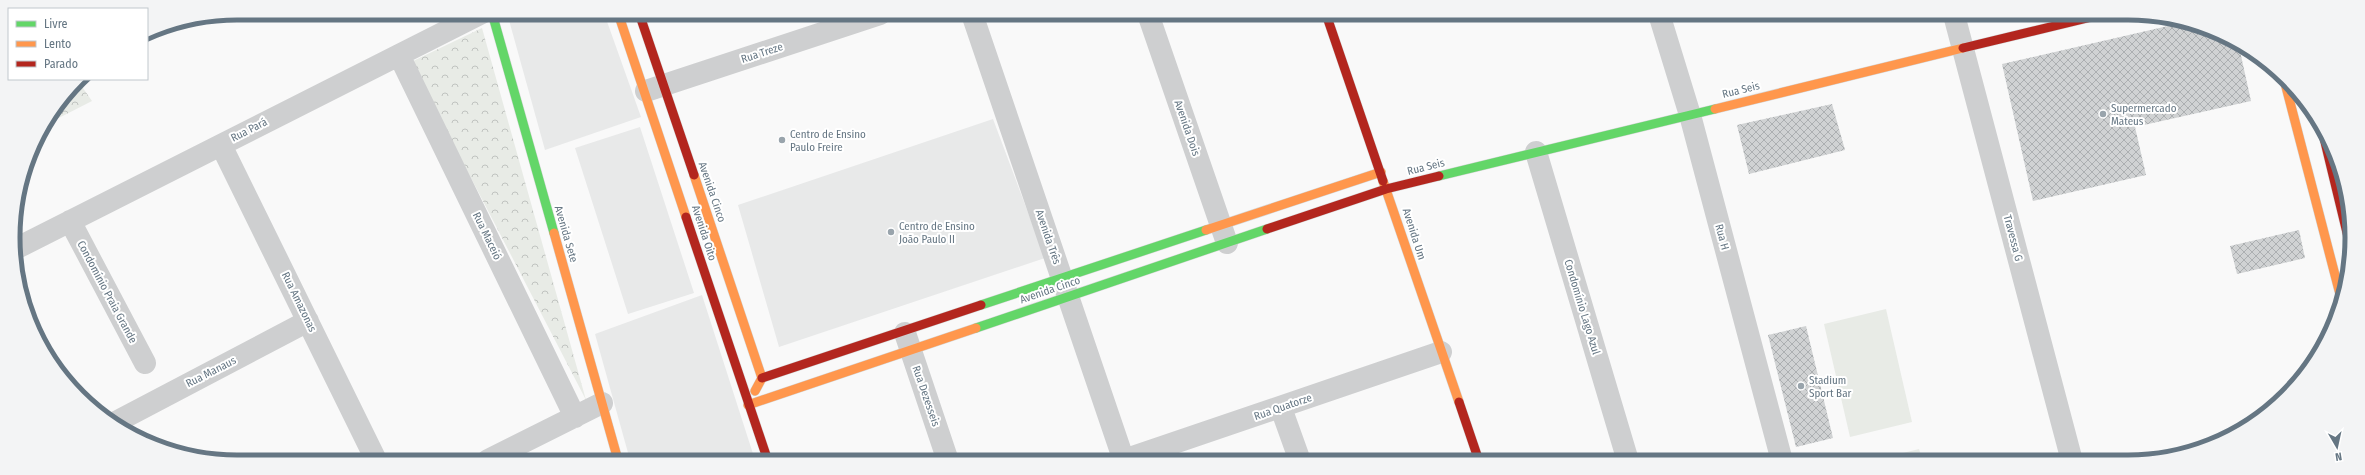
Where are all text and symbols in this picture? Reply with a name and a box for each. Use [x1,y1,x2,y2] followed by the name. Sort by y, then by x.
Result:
[8,8,148,80] legend
[44,17,68,31] text: Livre
[44,37,71,51] text: Lento
[740,40,784,66] street label: Rua Treze
[44,57,78,71] text: Parado
[1721,79,1761,101] street label: Rua Seis
[1171,98,1203,158] street label: Avenida Dois
[2111,102,2177,128] place label: Supermercado Mateus
[2098,109,2108,119] marker: Supermercado Mateus
[229,115,269,145] street label: Rua Pará
[790,128,866,154] place label: Centro de Ensino Paulo Freire
[777,135,787,145] marker: Centro de Ensino Paulo Freire
[1406,156,1446,178] street label: Rua Seis
[696,160,728,224] street label: Avenida Cinco
[552,204,580,264] street label: Avenida Sete
[689,204,719,263] street label: Avenida Oito
[1400,207,1428,261] street label: Avenida Um
[1033,208,1064,266] street label: Avenida Três
[470,210,504,262] street label: Rua Maceió
[2001,213,2025,263] street label: Travessa G
[899,220,975,246] place label: Centro de Ensino João Paulo II
[1712,223,1732,251] street label: Rua H
[886,227,896,237] marker: Centro de Ensino João Paulo II
[74,238,140,346] street label: Condomínio Praia Grande
[1561,258,1603,356] street label: Condomínio Lago Azul
[279,270,319,334] street label: Rua Amazonas
[1018,274,1082,306] street label: Avenida Cinco
[184,354,239,390] street label: Rua Manaus
[910,364,943,428] street label: Rua Dezesseis
[1809,374,1852,400] place label: Stadium Sport Bar
[1796,381,1806,391] marker: Stadium Sport Bar
[1252,391,1314,423] street label: Rua Quatorze
[2317,427,2357,467] north arrow
[2334,449,2343,463] text: N

